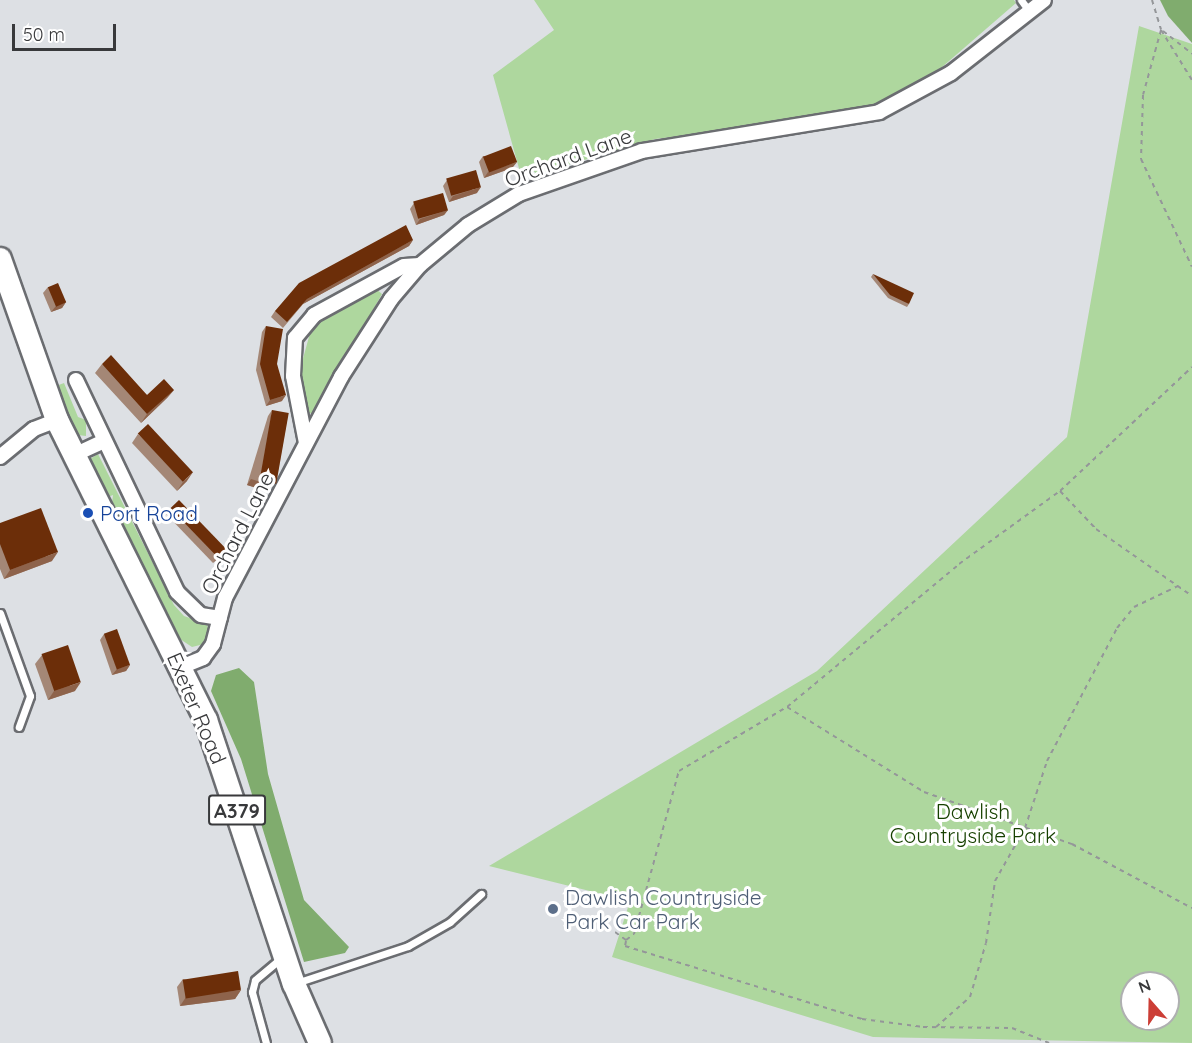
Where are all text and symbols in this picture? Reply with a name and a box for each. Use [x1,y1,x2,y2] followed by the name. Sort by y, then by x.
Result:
[15,12,118,50] scale bar
[23,23,65,46] text: 50 m
[501,122,635,192] street label: Orchard Lane
[196,468,278,598] street label: Orchard Lane
[100,500,198,526] place label: Port Road
[81,506,95,520] marker: Port Road
[162,649,232,767] street label: Exeter Road
[207,793,267,827] road number: A379
[890,798,1056,848] park label: Dawlish Countryside Park
[565,884,762,934] place label: Dawlish Countryside Park Car Park
[546,902,560,916] marker: Dawlish Countryside Park Car Park
[1120,971,1180,1031] north arrow
[1136,975,1153,997] text: N

